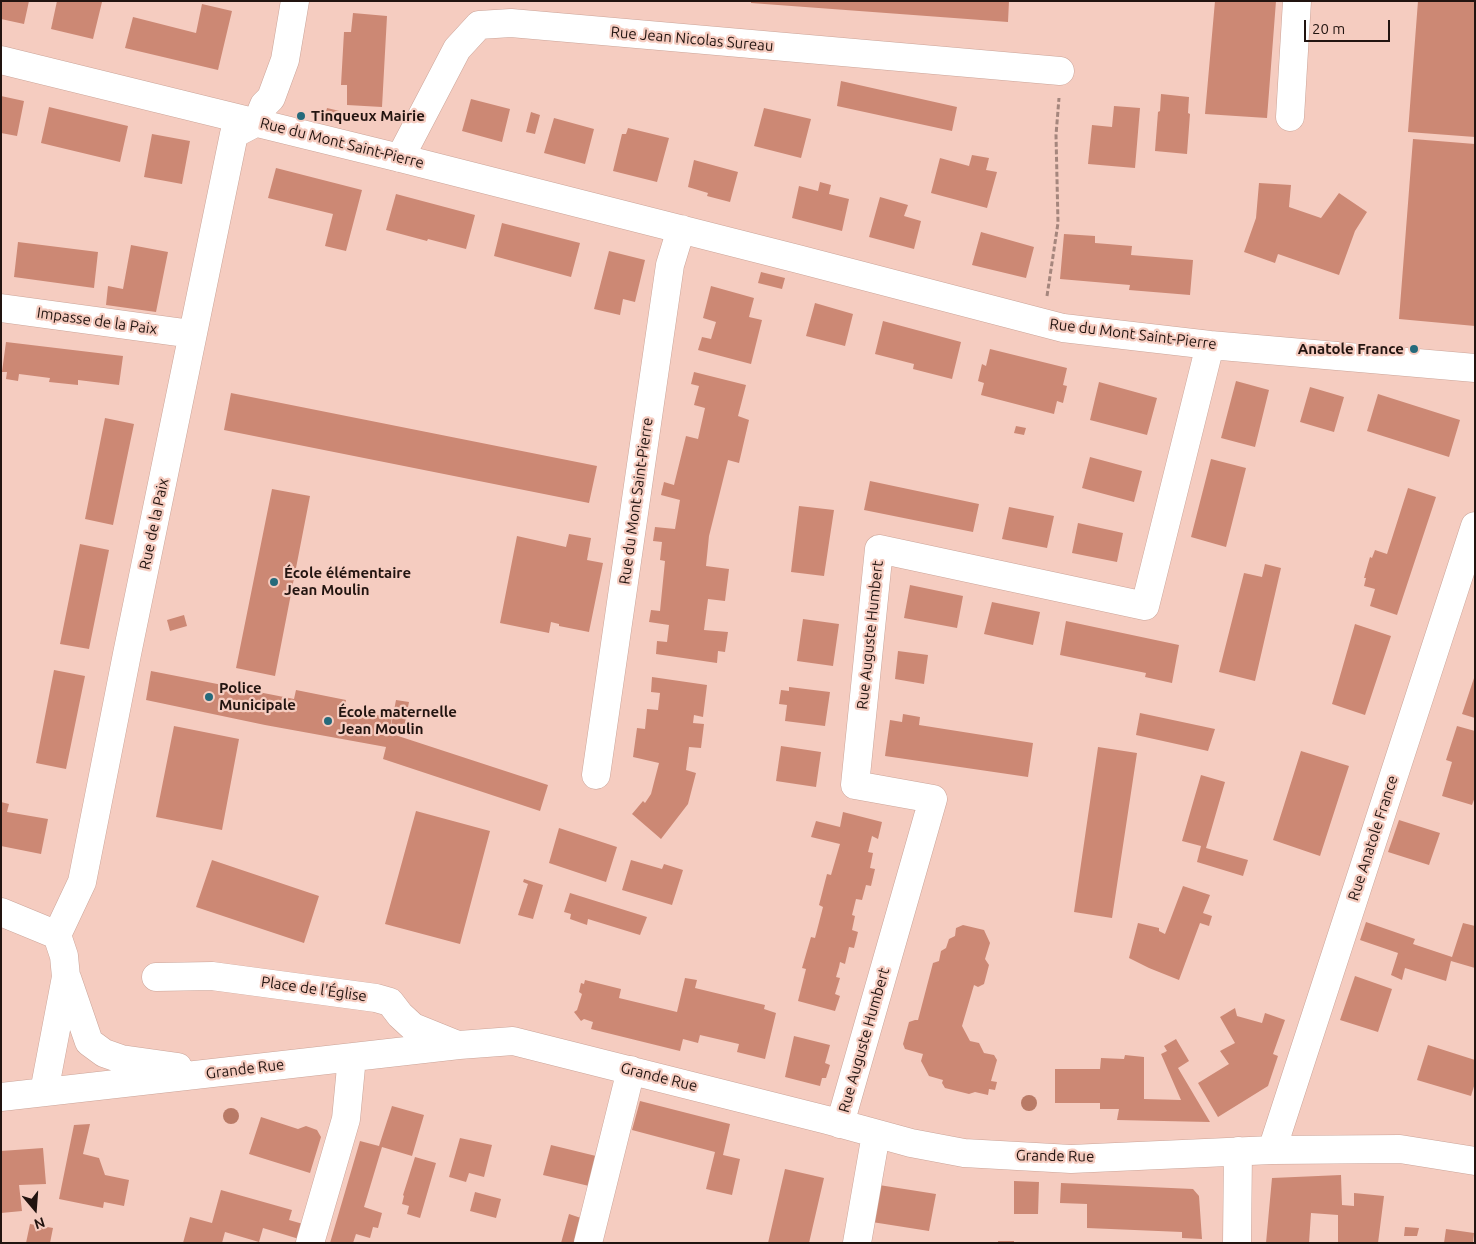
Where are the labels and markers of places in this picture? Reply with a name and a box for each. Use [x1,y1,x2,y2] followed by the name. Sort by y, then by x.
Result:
[311,107,425,125] place label: Tinqueux Mairie
[295,110,307,122] marker: Tinqueux Mairie
[1298,340,1404,358] place label: Anatole France
[1408,343,1420,355] marker: Anatole France
[284,564,411,599] place label: École élémentaire Jean Moulin
[268,576,280,588] marker: École élémentaire Jean Moulin
[219,679,296,714] place label: Police Municipale
[203,691,215,703] marker: Police Municipale
[338,703,457,738] place label: École maternelle Jean Moulin
[322,715,334,727] marker: École maternelle Jean Moulin

